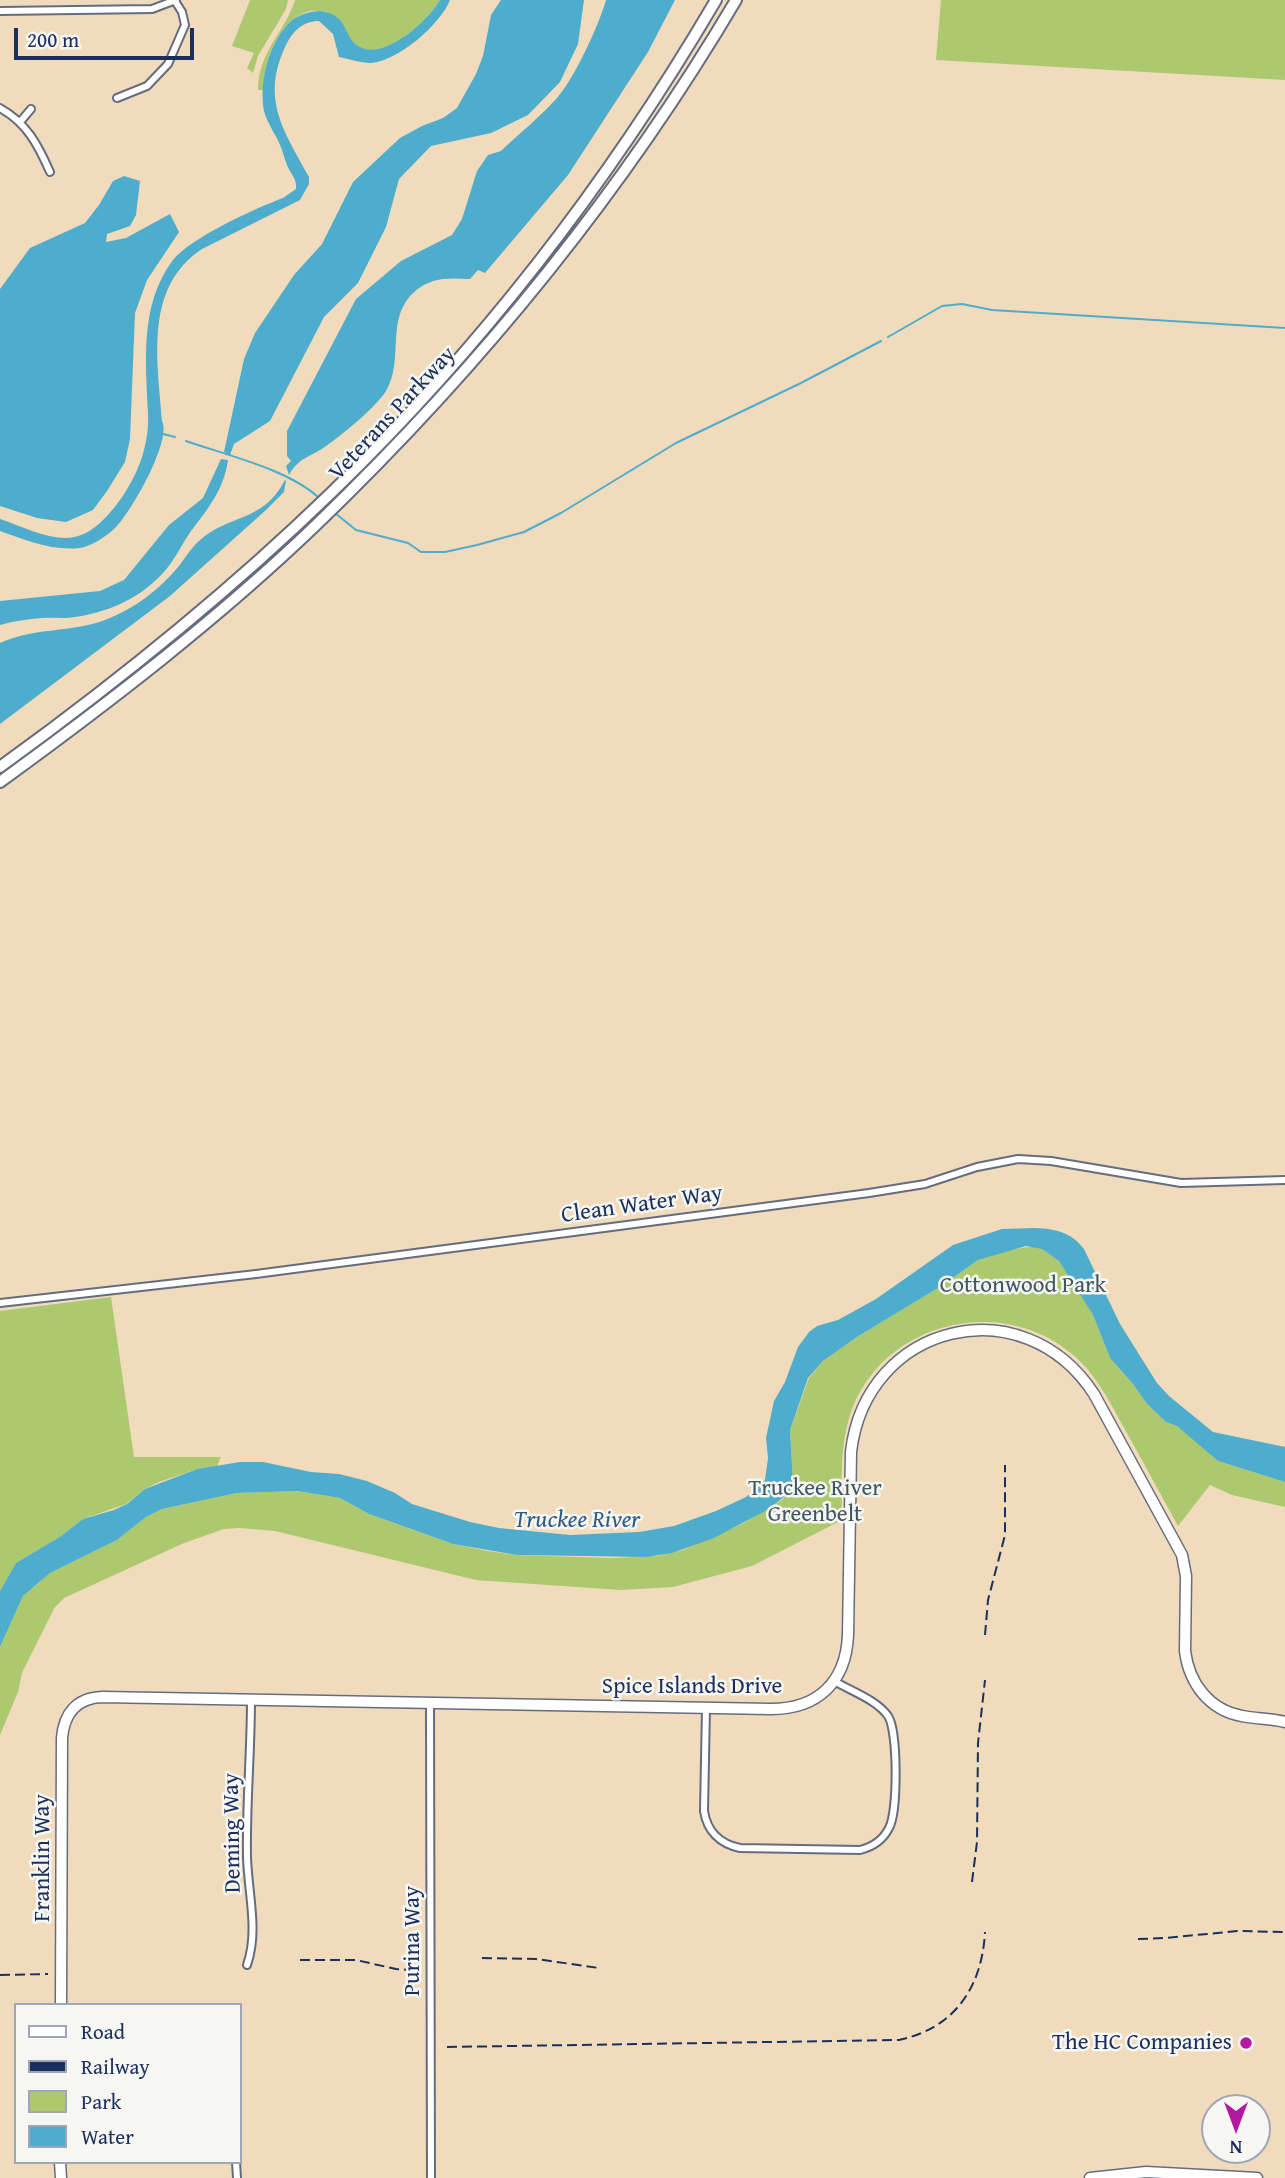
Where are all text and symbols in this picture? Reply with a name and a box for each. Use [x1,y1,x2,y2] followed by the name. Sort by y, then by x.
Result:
[18,14,198,58] scale bar
[27,24,79,55] text: 200 m
[324,341,462,487] street label: Veterans Parkway
[560,1180,724,1230] street label: Clean Water Way
[940,1272,1106,1300] park label: Cottonwood Park
[748,1475,882,1529] park label: Truckee River Greenbelt
[514,1507,640,1535] water label: Truckee River
[602,1673,782,1701] street label: Spice Islands Drive
[218,1773,248,1893] street label: Deming Way
[29,1794,57,1922] street label: Franklin Way
[399,1886,427,1996] street label: Purina Way
[14,2003,242,2164] legend
[81,2016,125,2047] text: Road
[1052,2029,1232,2057] place label: The HC Companies
[1238,2035,1254,2051] marker: The HC Companies
[81,2051,150,2082] text: Railway
[81,2086,122,2117] text: Park
[1201,2094,1271,2164] north arrow
[81,2121,134,2152] text: Water
[1230,2134,1242,2162] text: N

